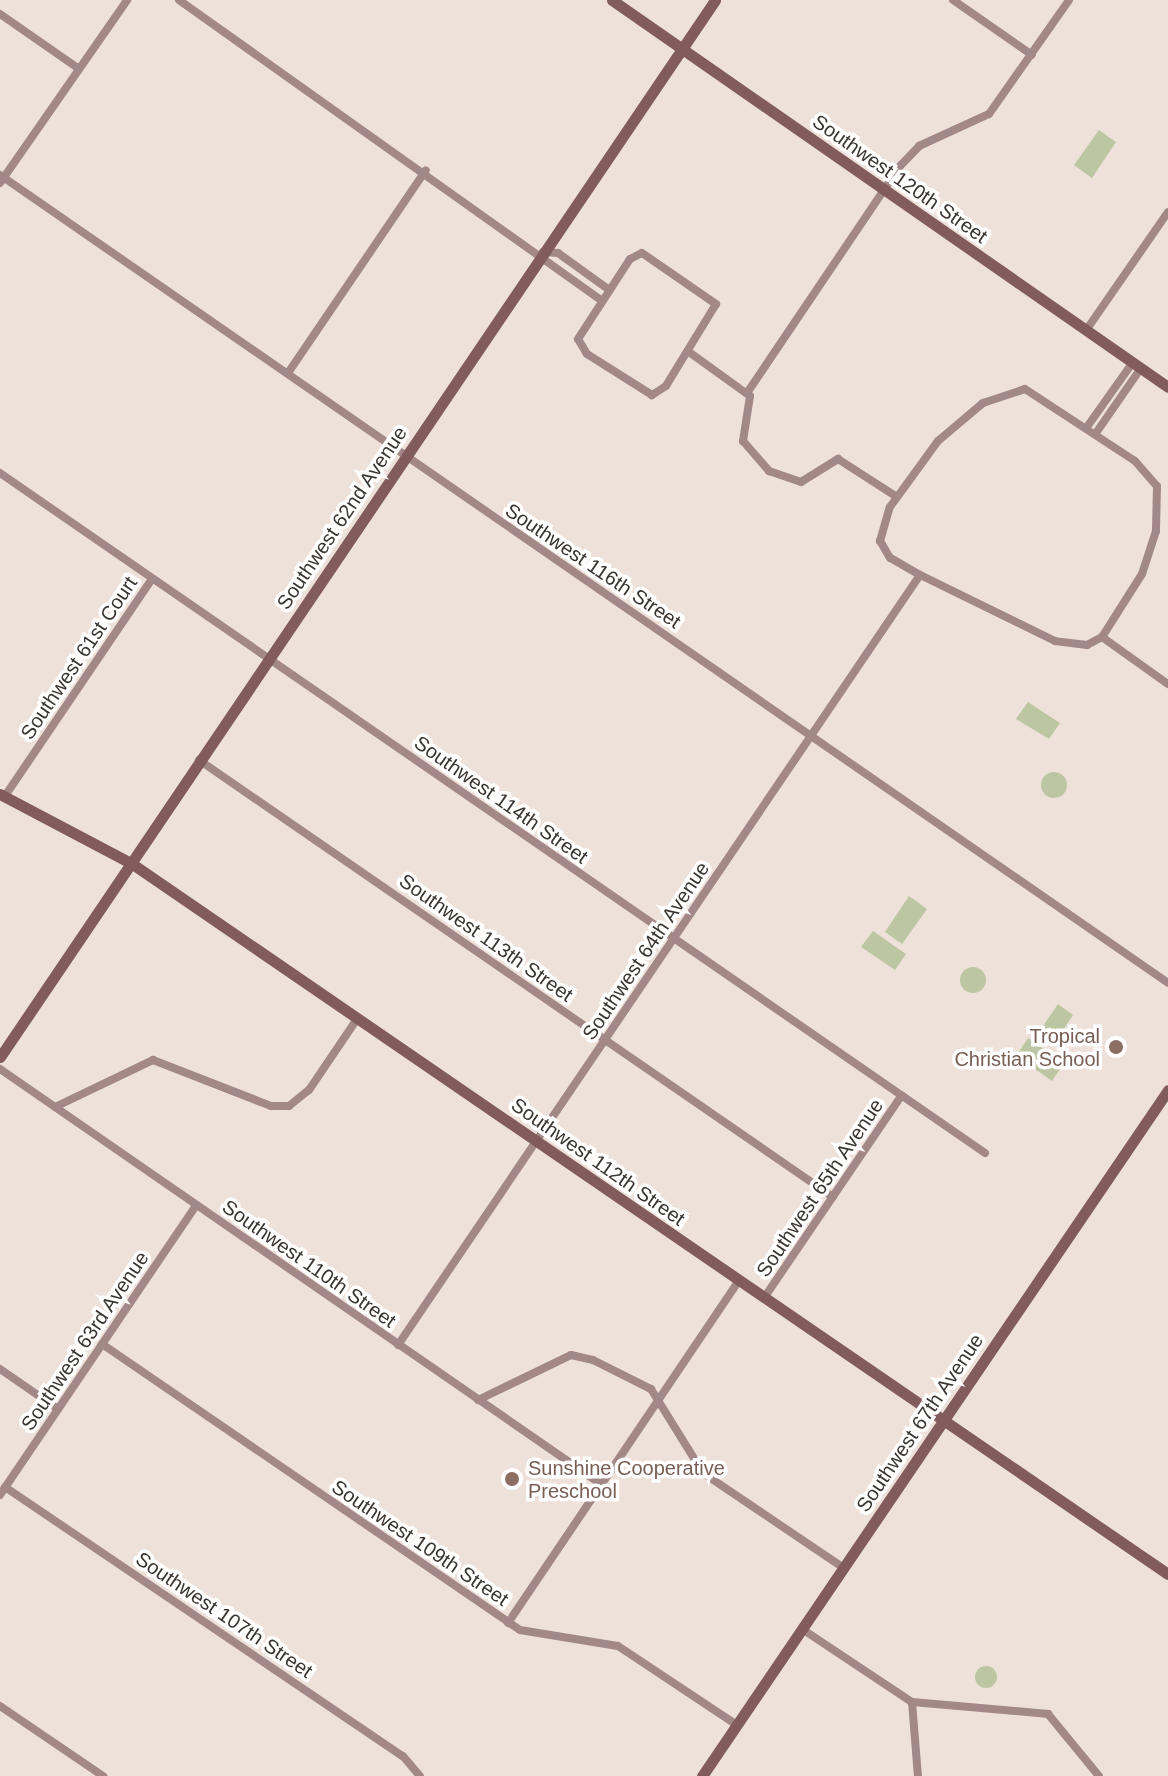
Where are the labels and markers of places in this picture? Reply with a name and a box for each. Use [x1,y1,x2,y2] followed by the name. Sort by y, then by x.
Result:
[954,1024,1100,1071] place label: Tropical Christian School
[1107,1038,1125,1056] marker: Tropical Christian School
[528,1456,725,1503] place label: Sunshine Cooperative Preschool
[503,1470,521,1488] marker: Sunshine Cooperative Preschool

